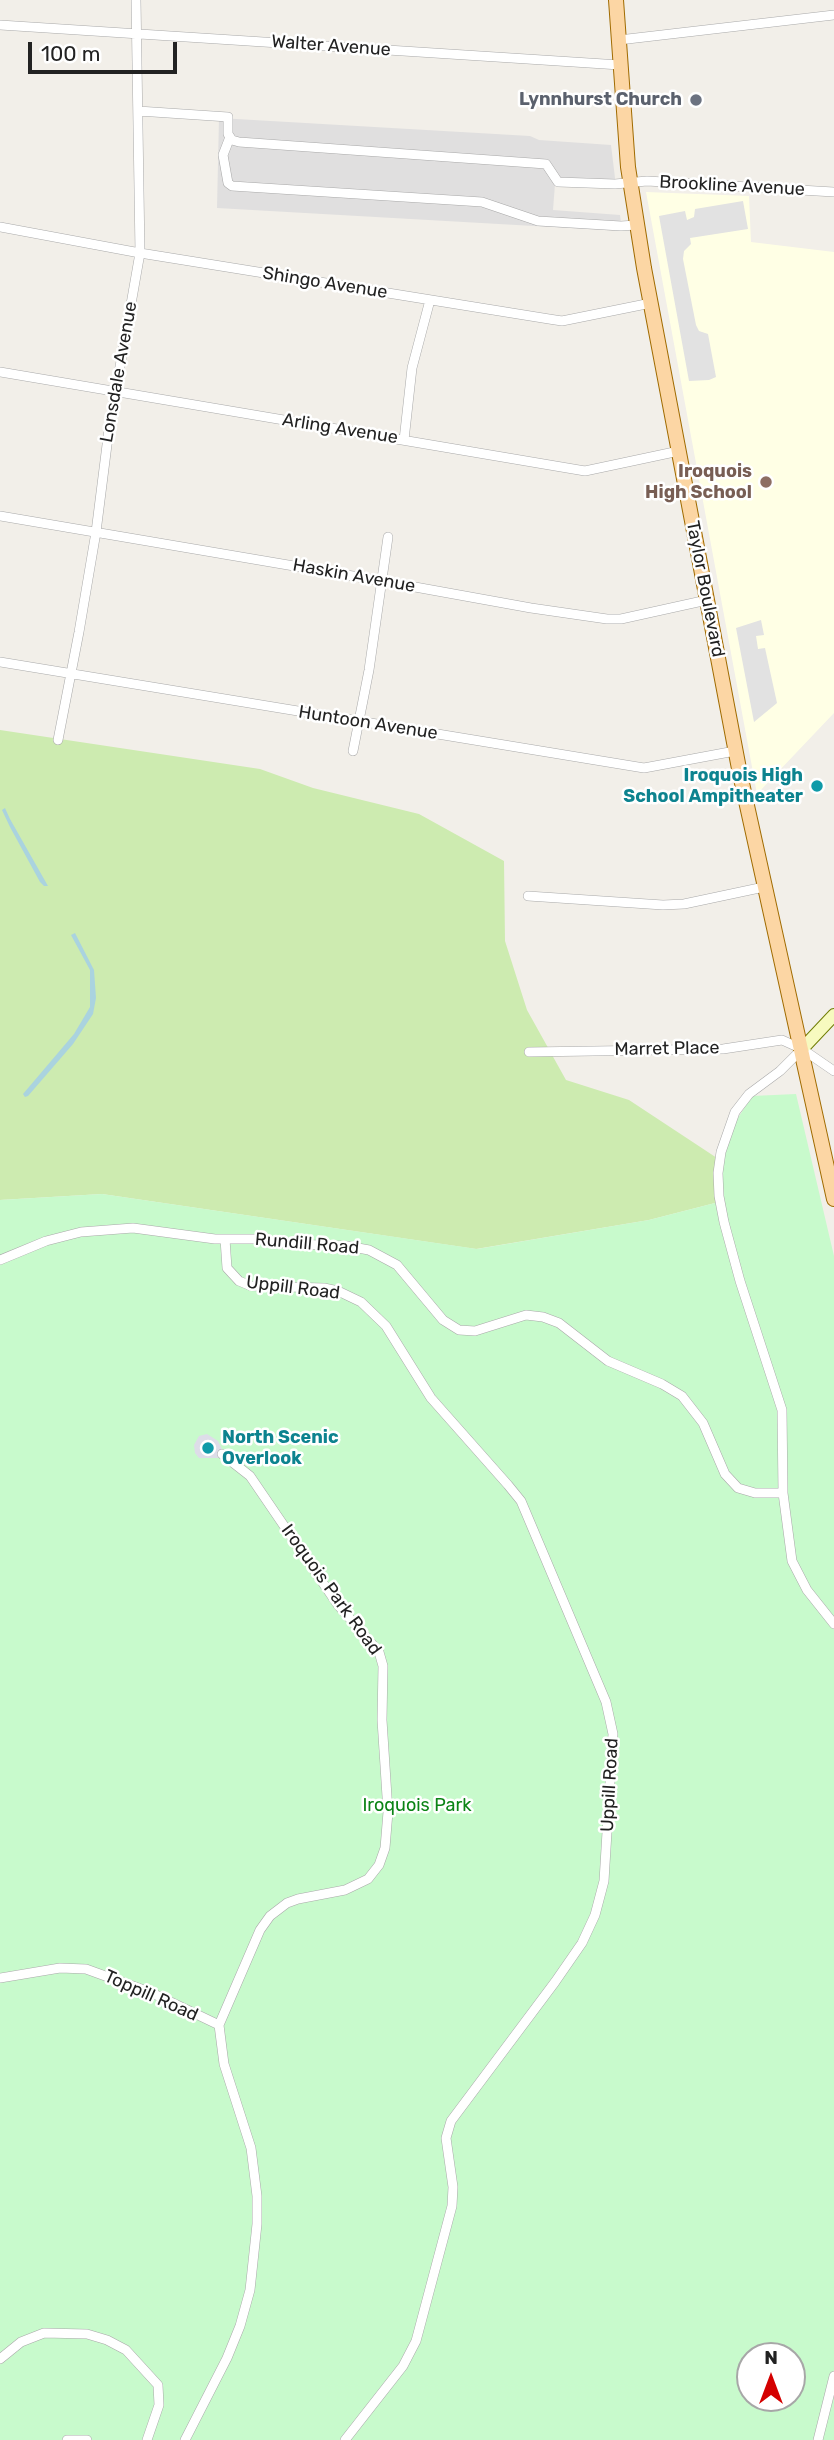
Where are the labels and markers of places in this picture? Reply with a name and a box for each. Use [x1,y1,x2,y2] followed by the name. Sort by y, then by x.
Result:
[519,89,682,111] place label: Lynnhurst Church
[688,92,704,108] marker: Lynnhurst Church
[645,461,752,504] place label: Iroquois High School
[758,474,774,490] marker: Iroquois High School
[623,765,803,808] place label: Iroquois High School Ampitheater
[809,778,825,794] marker: Iroquois High School Ampitheater
[222,1427,339,1470] place label: North Scenic Overlook
[200,1440,216,1456] marker: North Scenic Overlook

